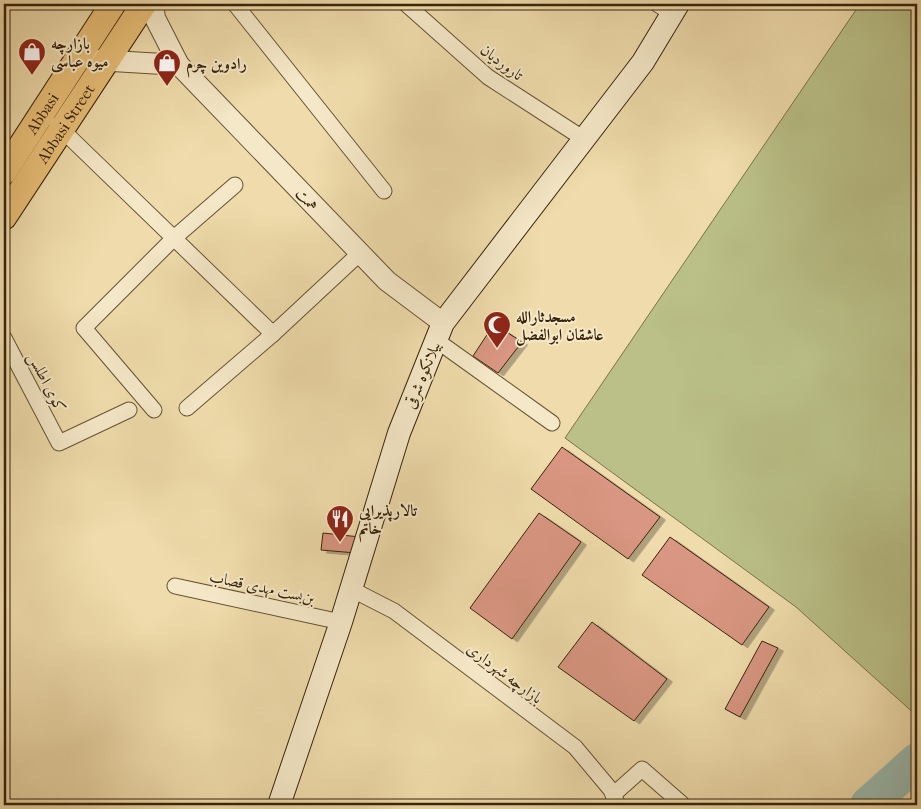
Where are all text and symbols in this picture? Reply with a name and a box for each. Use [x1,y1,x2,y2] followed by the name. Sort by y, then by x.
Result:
[51,34,108,73] place label: بازارچه میوه عباسی
[17,37,47,76] shop icon: بازارچه میوه عباسی
[476,40,528,86] street label: تاروردیان
[152,48,182,87] shop icon: رادوین چرم
[186,54,248,78] place label: رادوین چرم
[32,80,99,167] street label: Abbasi Street
[21,89,62,138] street label: Abbasi
[292,183,322,215] street label: همت
[516,307,604,346] place label: مسجدثارالله عاشقان ابوالفضل
[482,310,512,349] mosque icon: مسجدثارالله عاشقان ابوالفضل
[400,339,445,412] street label: بیلانکوه شرقی
[23,349,70,416] street label: کوی اطلس
[358,501,418,543] place label: تالارپذیرایی خاتم
[325,504,355,543] restaurant icon: تالارپذیرایی خاتم
[207,567,316,608] street label: بن‌بست مهدی قصاب
[462,638,547,709] street label: بازارچه شهرداری

